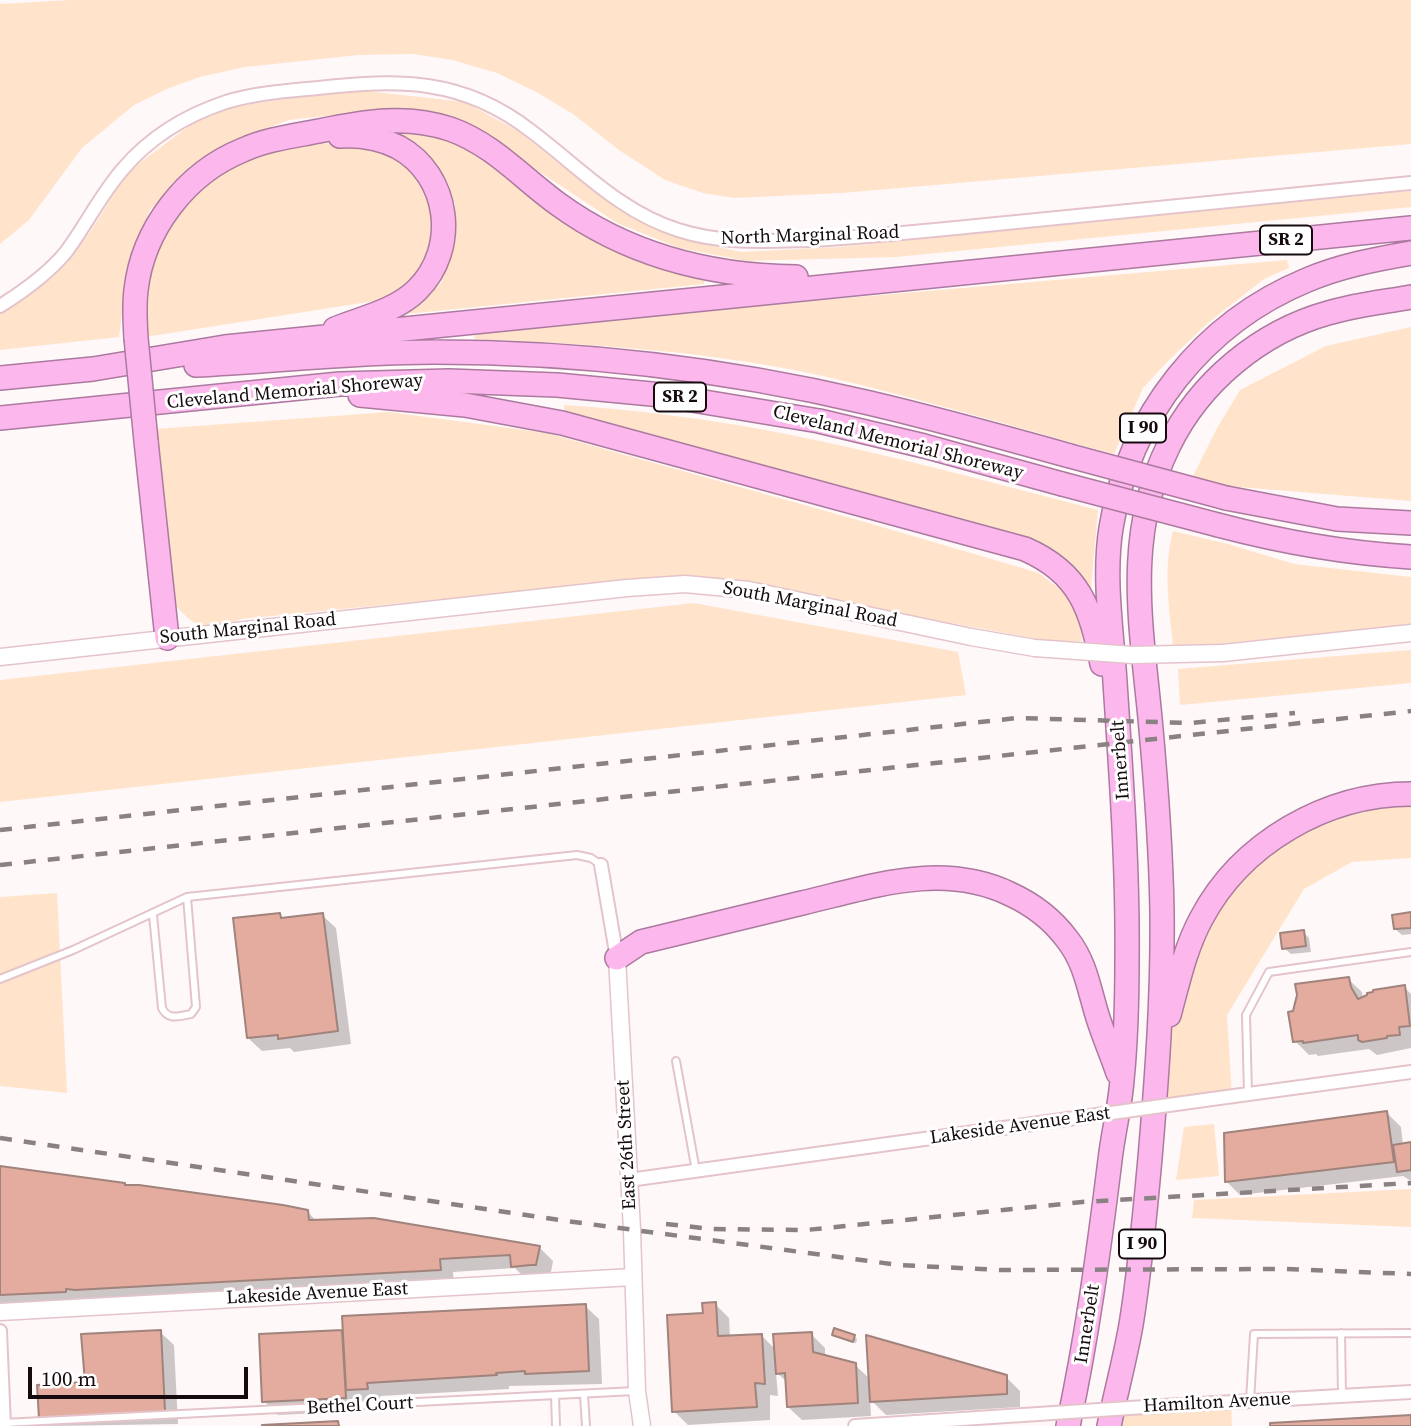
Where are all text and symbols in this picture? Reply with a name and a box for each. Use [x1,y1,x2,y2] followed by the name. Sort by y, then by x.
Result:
[720,221,900,251] street label: North Marginal Road
[1260,226,1312,254] road number: SR 2
[166,369,424,415] street label: Cleveland Memorial Shoreway
[654,382,706,412] road number: SR 2
[770,401,1026,485] street label: Cleveland Memorial Shoreway
[1120,414,1166,442] road number: I 90
[721,577,899,633] street label: South Marginal Road
[159,608,337,650] street label: South Marginal Road
[1107,719,1135,801] street label: Innerbelt
[612,1079,642,1211] street label: East 26th Street
[928,1102,1112,1150] street label: Lakeside Avenue East
[1119,1230,1165,1259] road number: I 90
[226,1278,408,1310] street label: Lakeside Avenue East
[1070,1283,1106,1365] street label: Innerbelt
[32,1352,252,1396] scale bar
[41,1364,96,1393] text: 100 m
[1143,1388,1291,1418] street label: Hamilton Avenue
[306,1392,414,1420] street label: Bethel Court

